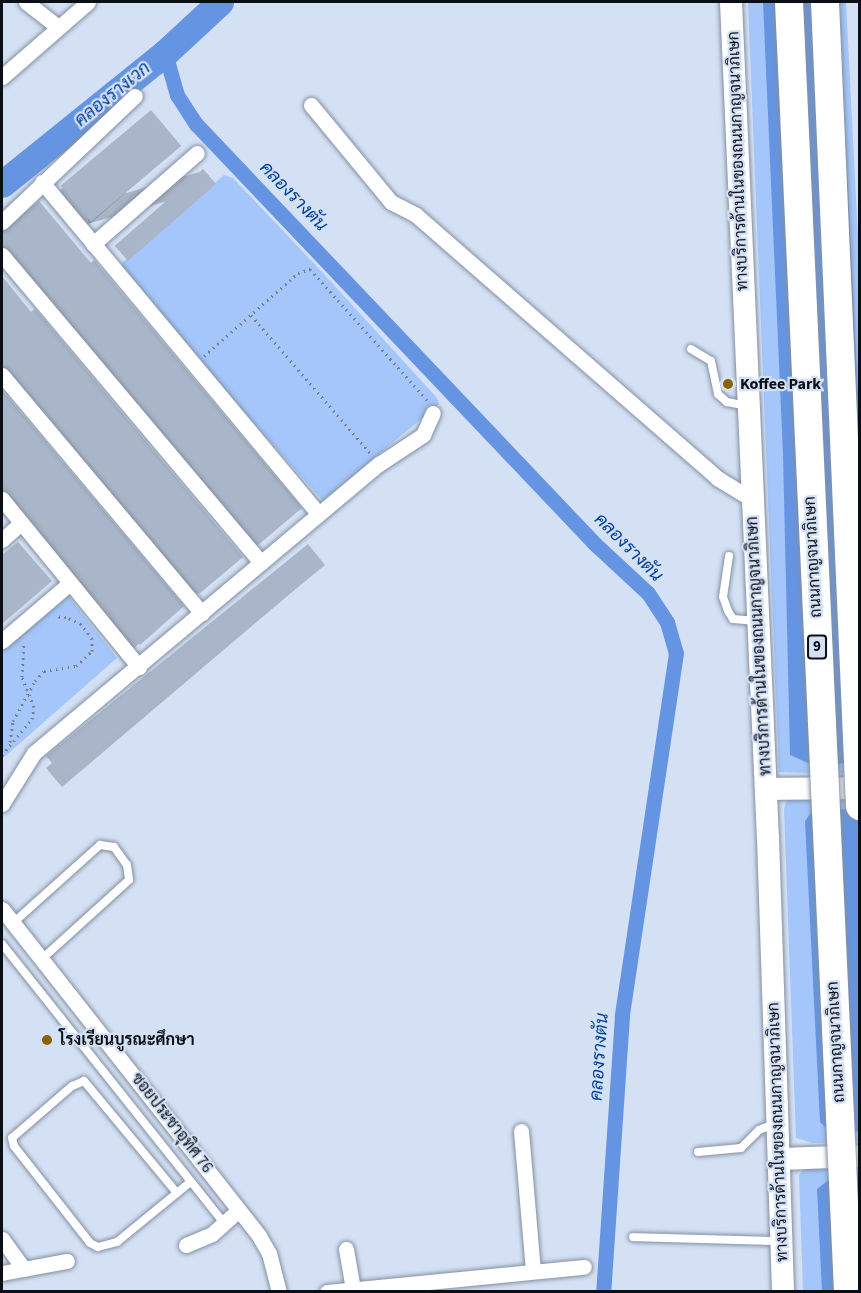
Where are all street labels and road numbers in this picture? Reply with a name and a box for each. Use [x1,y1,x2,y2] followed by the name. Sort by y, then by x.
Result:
[724,31,752,291] street label: ทางบริการด้านในของถนนกาญจนาภิเษก
[800,496,826,618] street label: ถนนกาญจนาภิเษก
[743,516,775,776] street label: ทางบริการด้านในของถนนกาญจนาภิเษก
[806,635,828,659] road number: 9
[823,981,849,1103] street label: ถนนกาญจนาภิเษก
[764,1002,792,1262] street label: ทางบริการด้านในของถนนกาญจนาภิเษก
[127,1069,217,1177] street label: ซอยประชาอุทิศ 76

